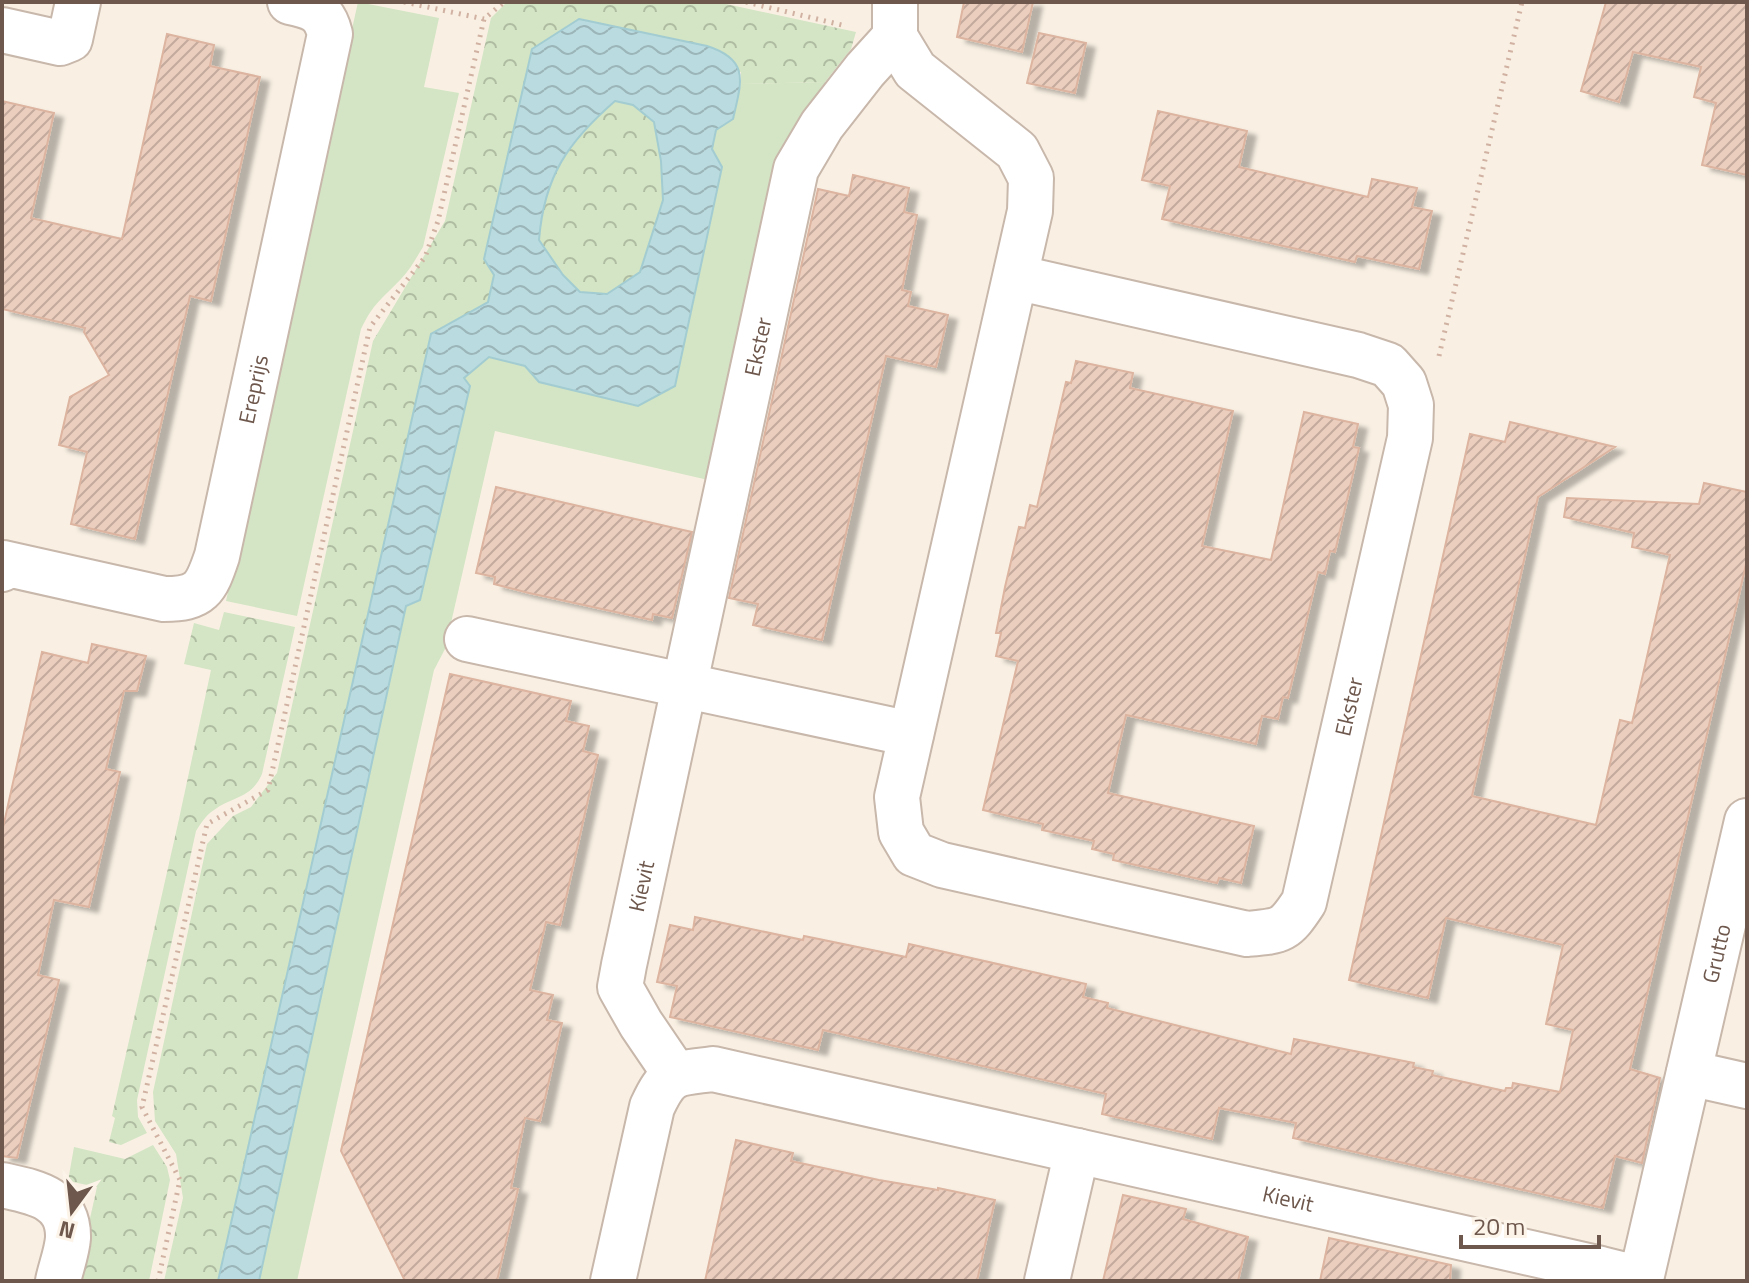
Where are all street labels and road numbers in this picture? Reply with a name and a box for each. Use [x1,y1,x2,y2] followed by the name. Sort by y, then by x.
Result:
[735,314,781,379] street label: Ekster
[229,352,277,427] street label: Ereprijs
[1325,673,1372,739] street label: Ekster
[619,857,663,915] street label: Kievit
[1693,920,1740,987] street label: Grutto
[1259,1176,1317,1221] street label: Kievit

